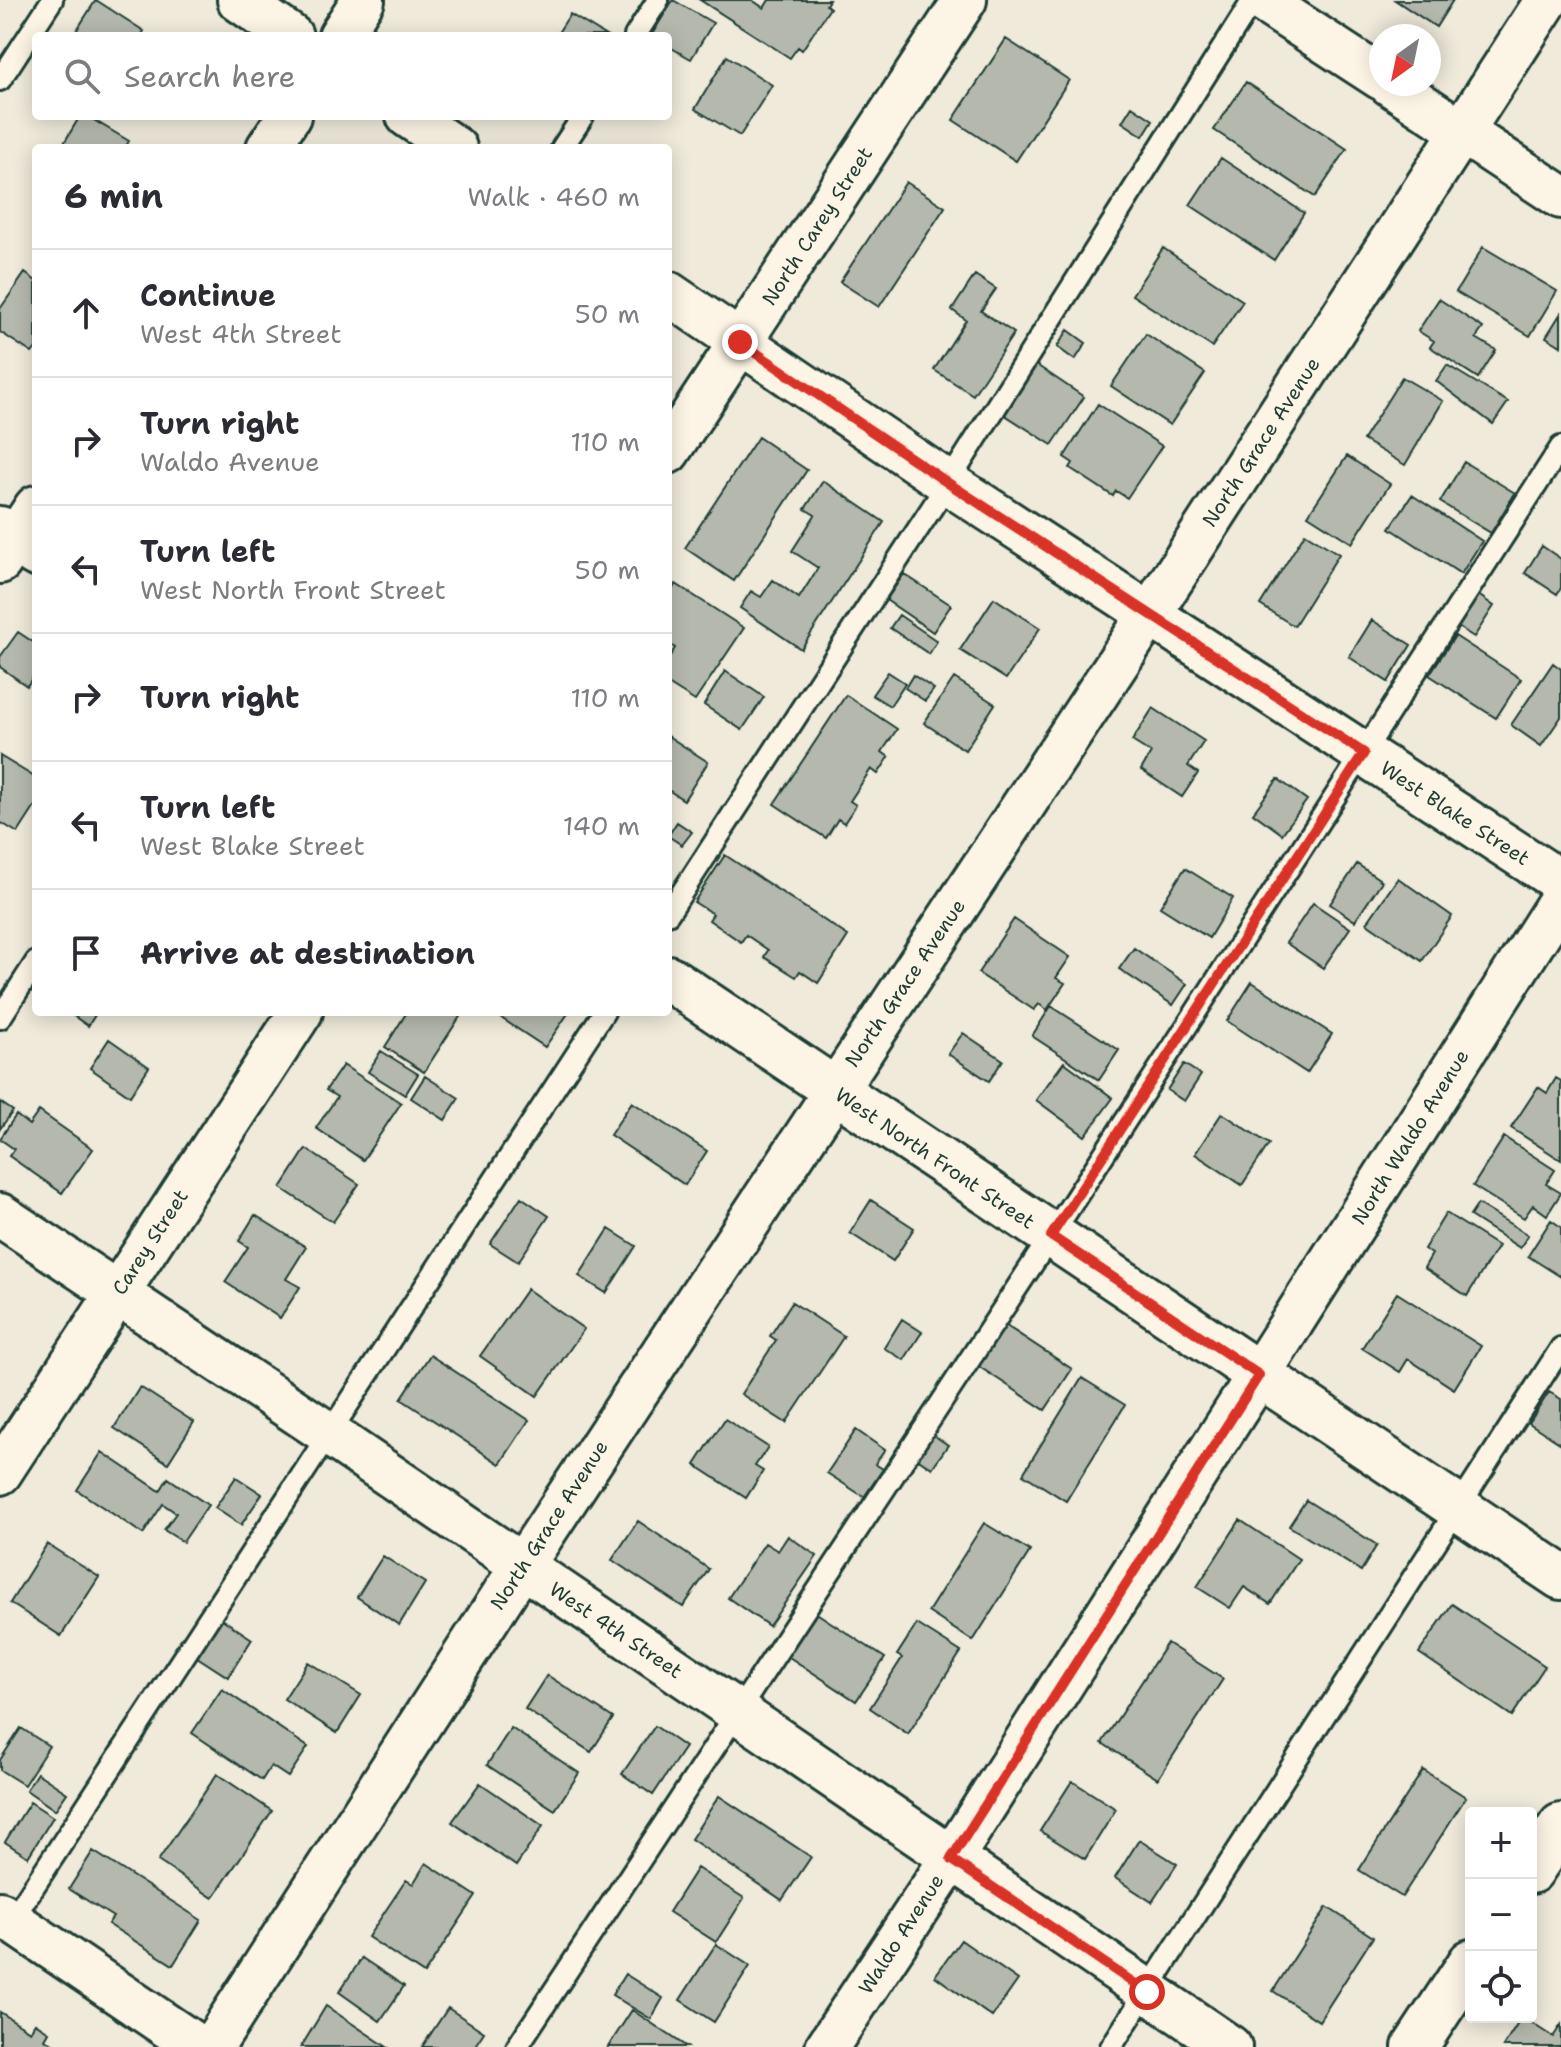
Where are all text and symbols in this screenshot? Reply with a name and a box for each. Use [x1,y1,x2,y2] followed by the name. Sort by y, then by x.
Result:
[1369,24,1441,96] north arrow
[32,32,672,120] search box
[60,54,104,98] icon: search
[124,56,295,97] text: Search here
[756,142,878,310] street label: North Carey Street
[64,173,163,219] text: 6 min
[467,179,640,214] text: Walk · 460 m
[140,275,276,316] text: Continue
[64,291,108,335] icon: ahead
[575,296,640,331] text: 50 m
[140,316,342,351] text: West 4th Street
[722,324,758,360] route end
[1196,352,1326,532] street label: North Grace Avenue
[140,403,299,444] text: Turn right
[64,419,108,463] icon: right
[570,424,640,459] text: 110 m
[140,444,320,479] text: Waldo Avenue
[140,531,275,572] text: Turn left
[64,547,108,591] icon: left
[575,552,640,587] text: 50 m
[140,572,446,607] text: West North Front Street
[64,675,108,719] icon: right
[140,677,299,718] text: Turn right
[570,680,640,715] text: 110 m
[1375,755,1535,871] street label: West Blake Street
[140,787,275,828] text: Turn left
[64,803,108,847] icon: left
[563,808,640,843] text: 140 m
[140,828,365,863] text: West Blake Street
[839,894,971,1072] street label: North Grace Avenue
[64,931,108,975] icon: arrive
[140,933,475,974] text: Arrive at destination
[1345,1045,1475,1229] street label: North Waldo Avenue
[830,1081,1040,1235] street label: West North Front Street
[106,1184,194,1300] street label: Carey Street
[484,1435,614,1615] street label: North Grace Avenue
[544,1576,688,1684] street label: West 4th Street
[1465,1807,1537,2023] map controls
[1465,1807,1537,1879] button: +
[852,1869,950,1999] street label: Waldo Avenue
[1465,1879,1537,1951] button: −
[1465,1951,1537,2023] button: locate
[1129,1974,1165,2010] route start

